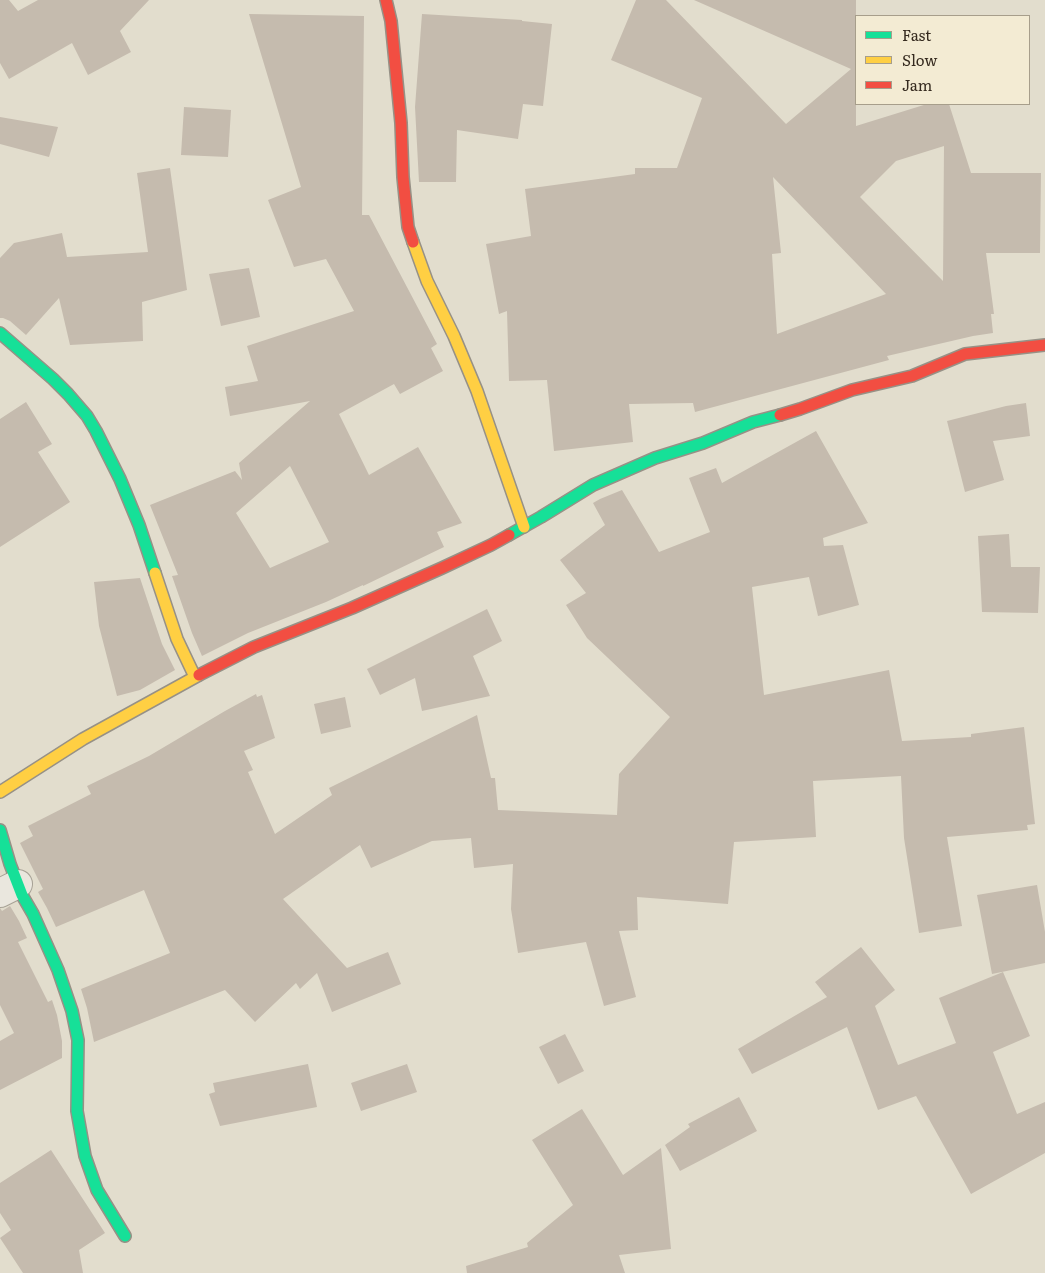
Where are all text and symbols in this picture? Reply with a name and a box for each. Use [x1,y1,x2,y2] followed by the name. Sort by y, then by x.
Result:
[855,15,1030,105] legend
[902,23,931,46] text: Fast
[902,48,937,71] text: Slow
[902,73,932,96] text: Jam

